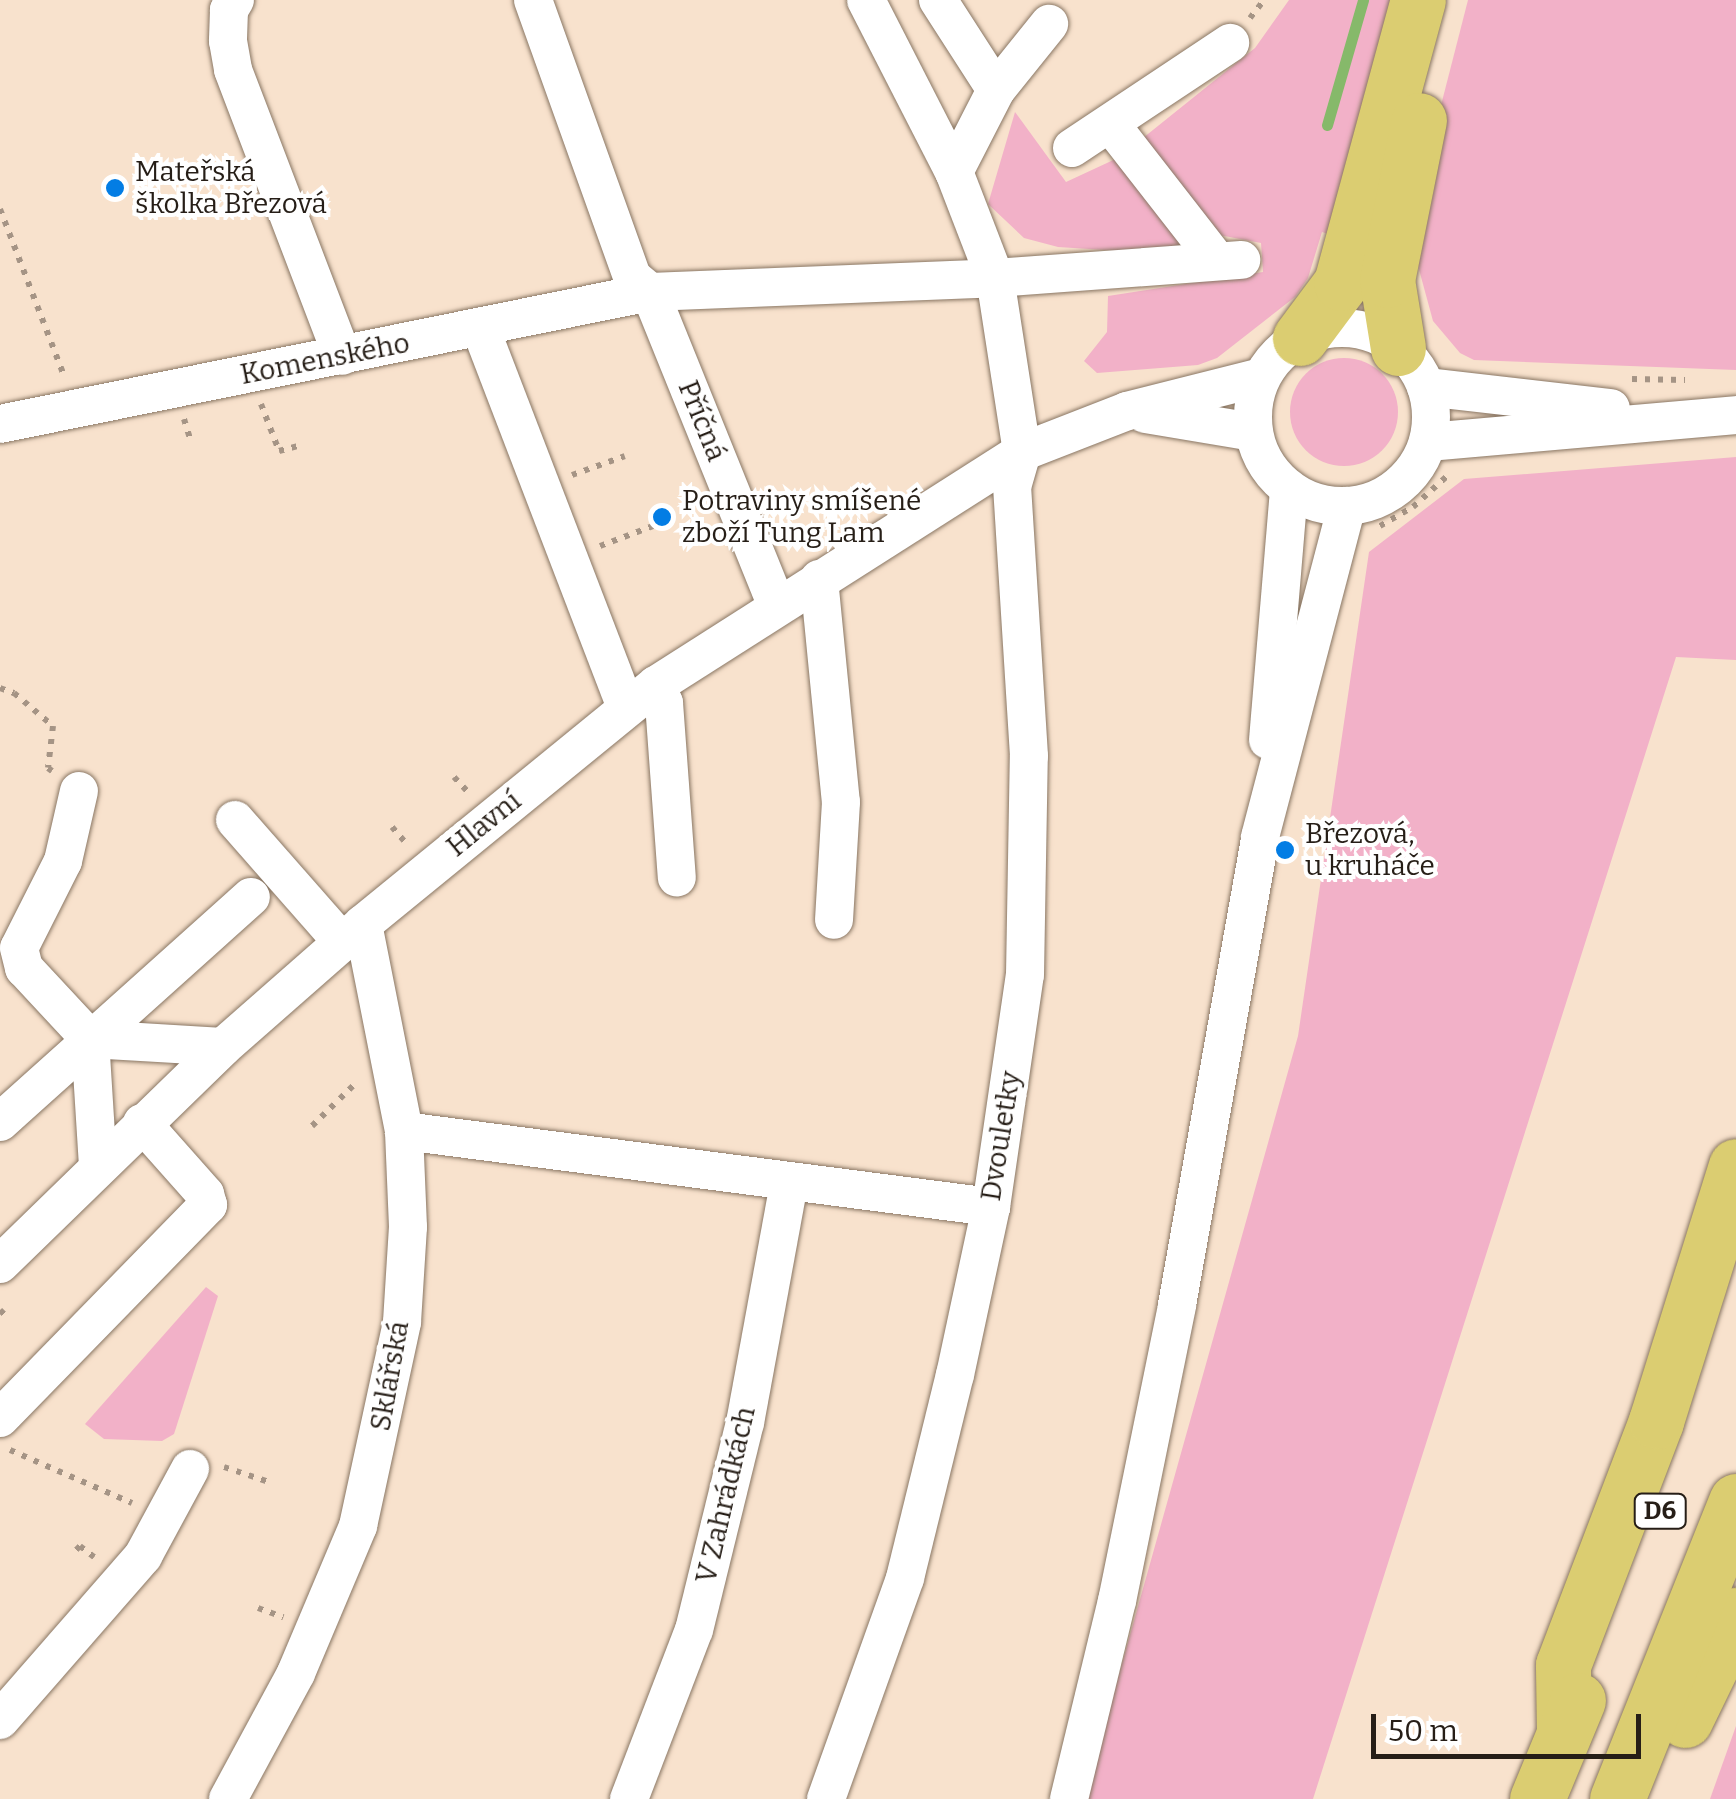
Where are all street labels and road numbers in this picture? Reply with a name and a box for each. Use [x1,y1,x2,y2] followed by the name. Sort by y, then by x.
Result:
[238,326,412,392] street label: Komenského
[671,376,733,466] street label: Příčná
[440,784,528,864] street label: Hlavní
[974,1069,1028,1203] street label: Dvouletky
[364,1318,416,1434] street label: Sklářská
[689,1403,763,1587] street label: V Zahrádkách
[1632,1491,1688,1531] road number: D6

